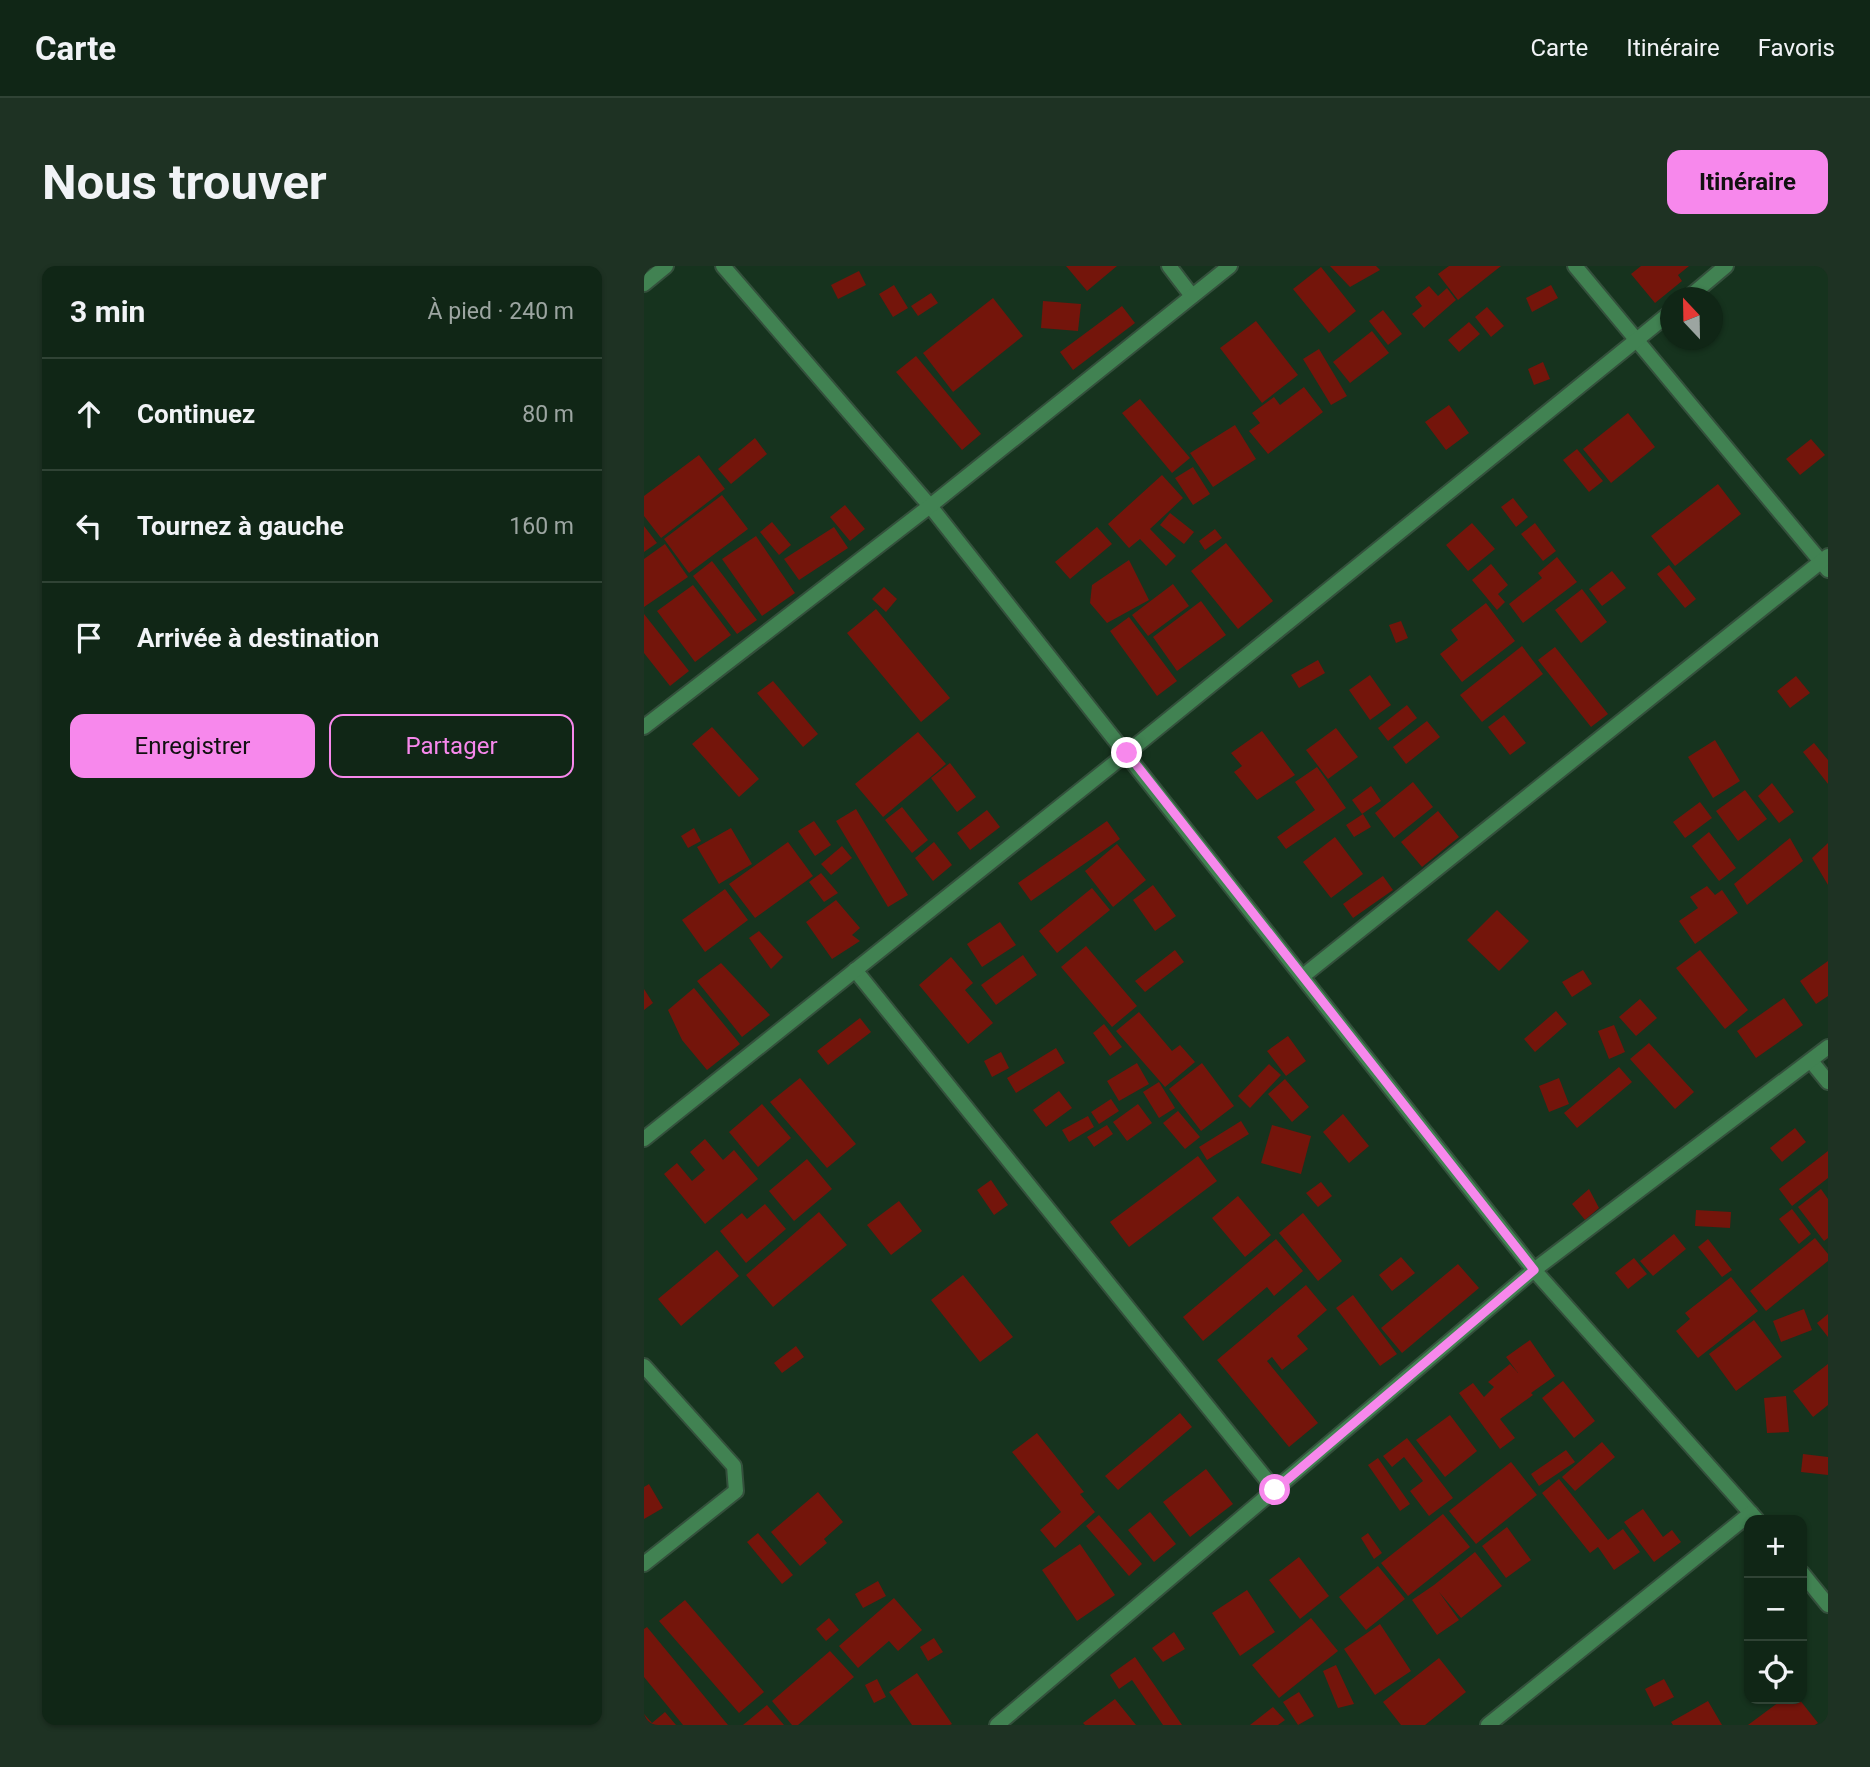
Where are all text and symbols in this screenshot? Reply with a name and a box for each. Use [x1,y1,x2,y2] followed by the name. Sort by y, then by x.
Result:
[35,29,116,68] text: Carte
[1530,34,1588,62] text: Carte
[1626,34,1720,62] text: Itinéraire
[1758,34,1835,62] text: Favoris
[1667,150,1828,214] button: Itinéraire
[42,154,327,211] text: Nous trouver
[1660,287,1723,350] north arrow
[70,294,145,329] text: 3 min
[428,298,574,325] text: À pied · 240 m
[70,395,108,433] icon: ahead
[137,399,255,429] text: Continuez
[522,401,574,428] text: 80 m
[70,507,108,545] icon: left
[137,511,344,541] text: Tournez à gauche
[509,513,574,540] text: 160 m
[70,619,108,657] icon: arrive
[137,623,379,653] text: Arrivée à destination
[70,714,315,778] button: Enregistrer
[329,714,574,778] button: Partager
[1111,737,1142,768] route end
[1259,1474,1290,1505] route start
[1744,1515,1807,1704] map controls
[1744,1515,1807,1578] button: +
[1744,1578,1807,1641] button: −
[1744,1641,1807,1704] button: locate

